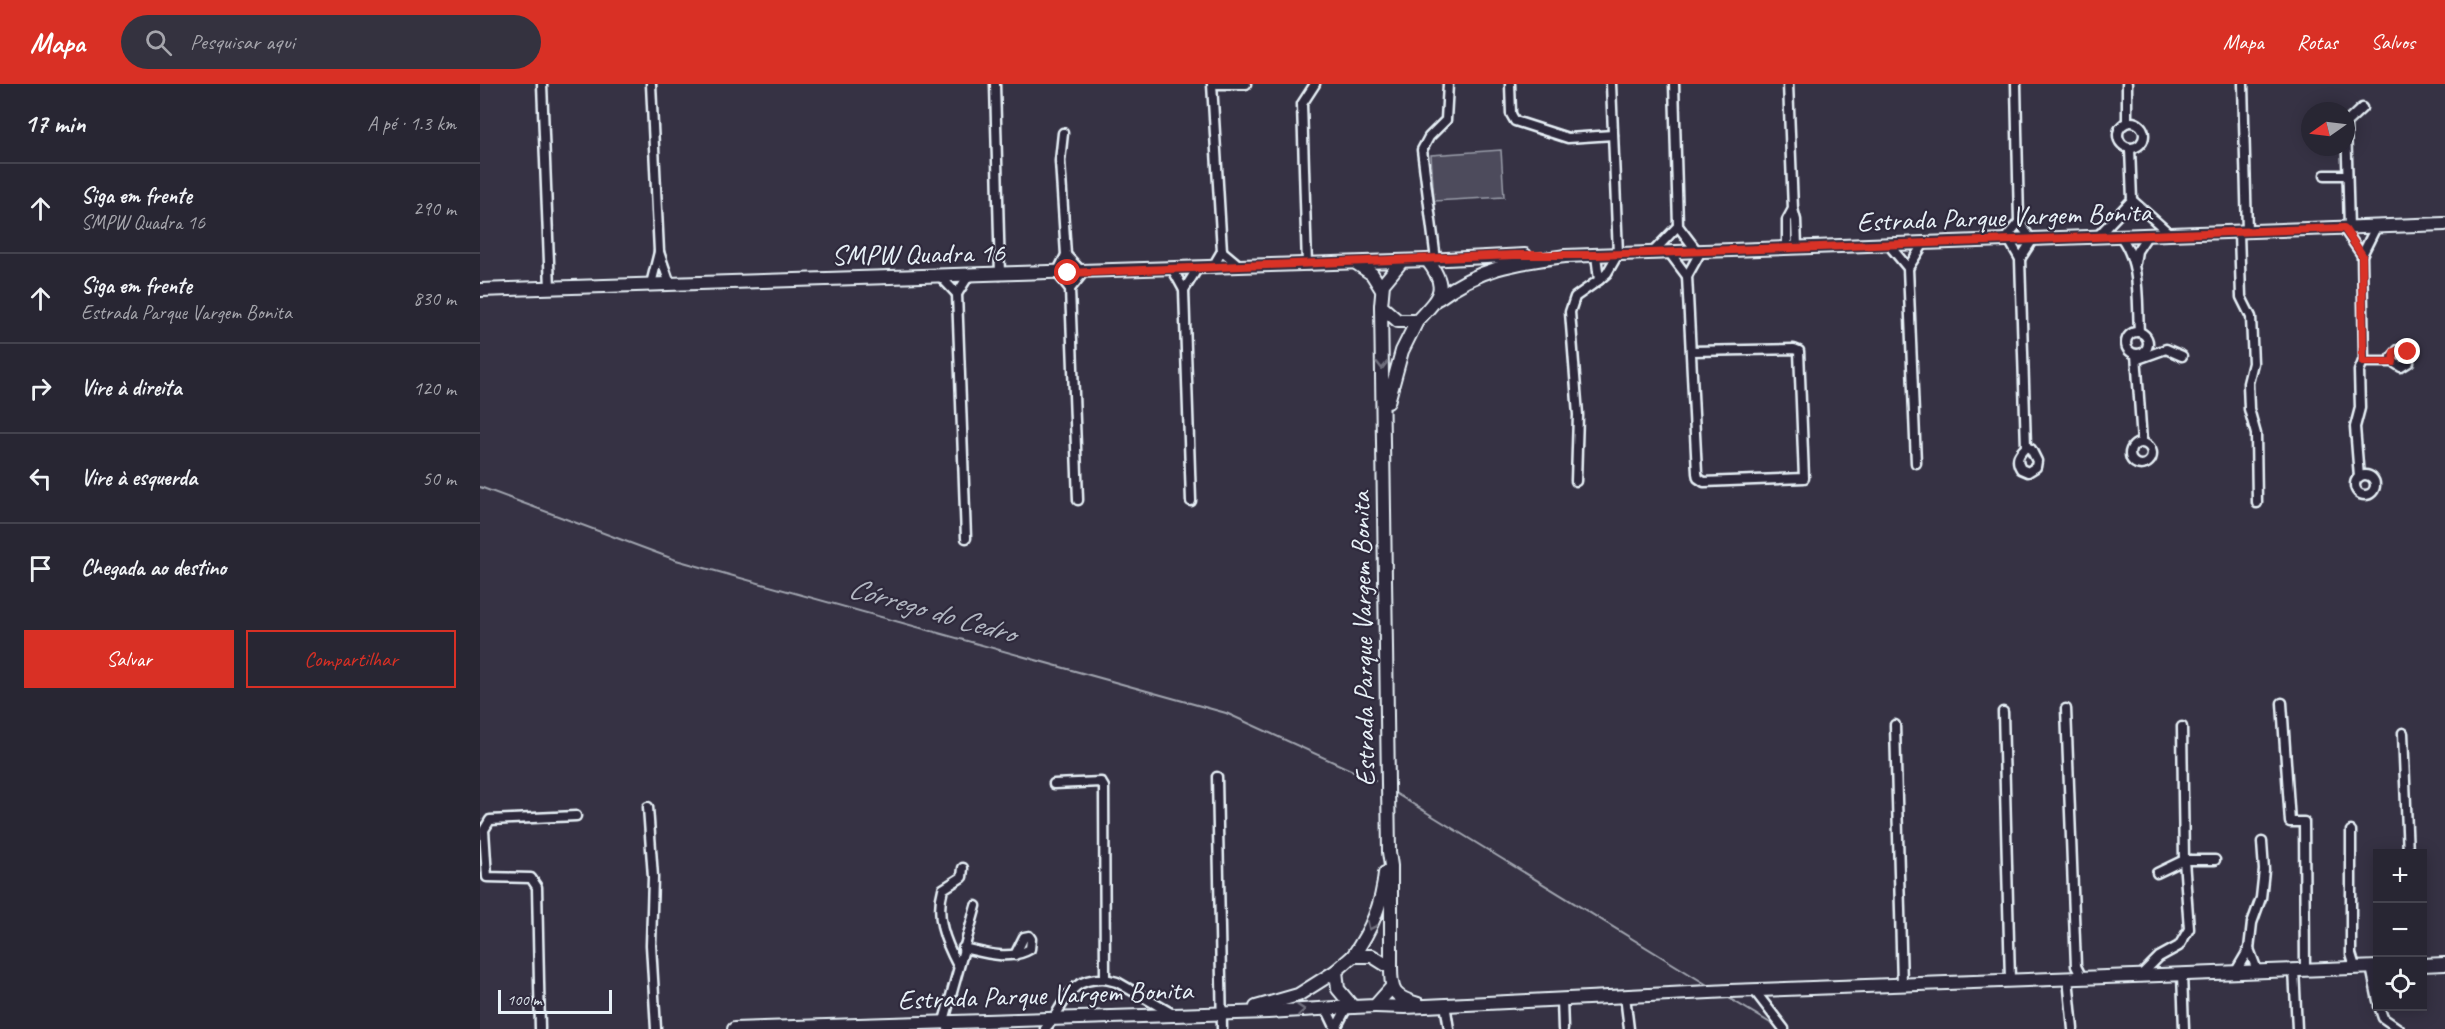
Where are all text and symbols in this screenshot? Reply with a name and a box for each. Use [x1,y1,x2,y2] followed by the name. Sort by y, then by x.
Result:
[121,15,541,69] search box
[30,25,85,60] text: Mapa
[142,26,175,59] icon: search
[190,28,295,56] text: Pesquisar aqui
[2223,29,2264,55] text: Mapa
[2297,29,2338,55] text: Rotas
[2371,29,2415,55] text: Salvos
[2301,102,2355,156] north arrow
[24,107,85,140] text: 17 min
[367,111,456,136] text: A pé · 1.3 km
[81,182,192,210] text: Siga em frente
[24,192,57,225] icon: ahead
[1856,194,2154,239] street label: Estrada Parque Vargem Bonita
[413,196,456,221] text: 290 m
[81,210,205,235] text: SMPW Quadra 16
[831,234,1006,273] street label: SMPW Quadra 16
[1054,259,1080,285] route start
[81,272,192,300] text: Siga em frente
[24,282,57,315] icon: ahead
[413,286,456,311] text: 830 m
[81,300,292,325] text: Estrada Parque Vargem Bonita
[2394,338,2420,364] route end
[1376,360,1388,369] one-way arrow
[24,372,57,405] icon: right
[81,374,181,402] text: Vire à direita
[413,376,456,401] text: 120 m
[24,462,57,495] icon: left
[81,464,197,492] text: Vire à esquerda
[422,466,456,491] text: 50 m
[1342,490,1383,787] street label: Estrada Parque Vargem Bonita
[24,552,57,585] icon: arrive
[81,554,226,582] text: Chegada ao destino
[844,568,1025,653] water label: Córrego do Cedro
[24,630,234,688] button: Salvar
[246,630,456,688] button: Compartilhar
[2373,849,2427,1011] map controls
[2373,849,2427,903] button: +
[2373,903,2427,957] button: −
[1367,920,1378,930] one-way arrow
[2373,957,2427,1011] button: locate
[897,972,1195,1017] street label: Estrada Parque Vargem Bonita
[498,987,612,1014] scale bar
[507,990,541,1010] text: 100 m
[1296,1004,1305,1017] one-way arrow

